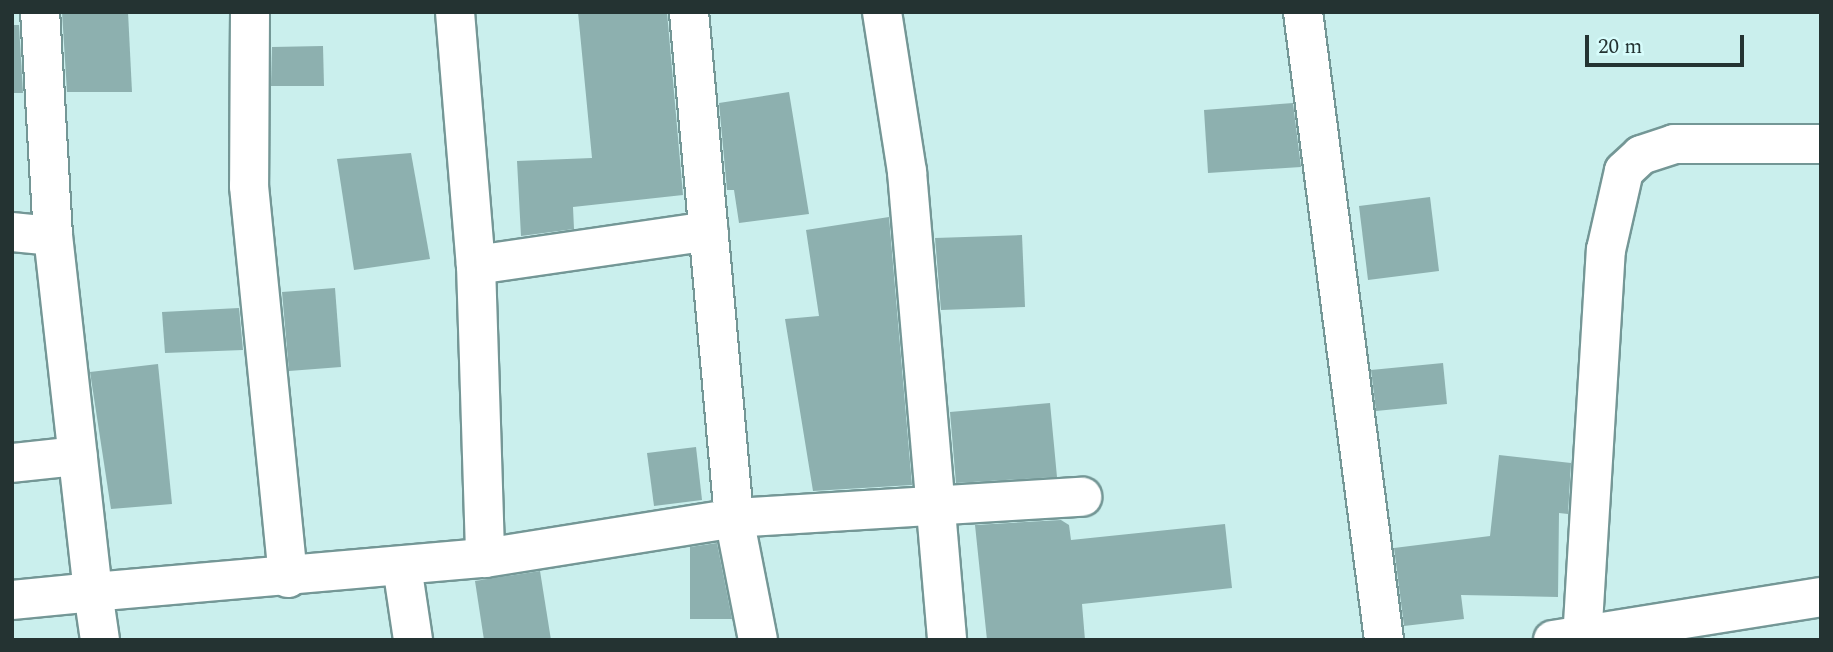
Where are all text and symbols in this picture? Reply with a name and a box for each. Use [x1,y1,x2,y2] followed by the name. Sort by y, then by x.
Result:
[1588,21,1747,65] scale bar
[1598,31,1642,63] text: 20 m

